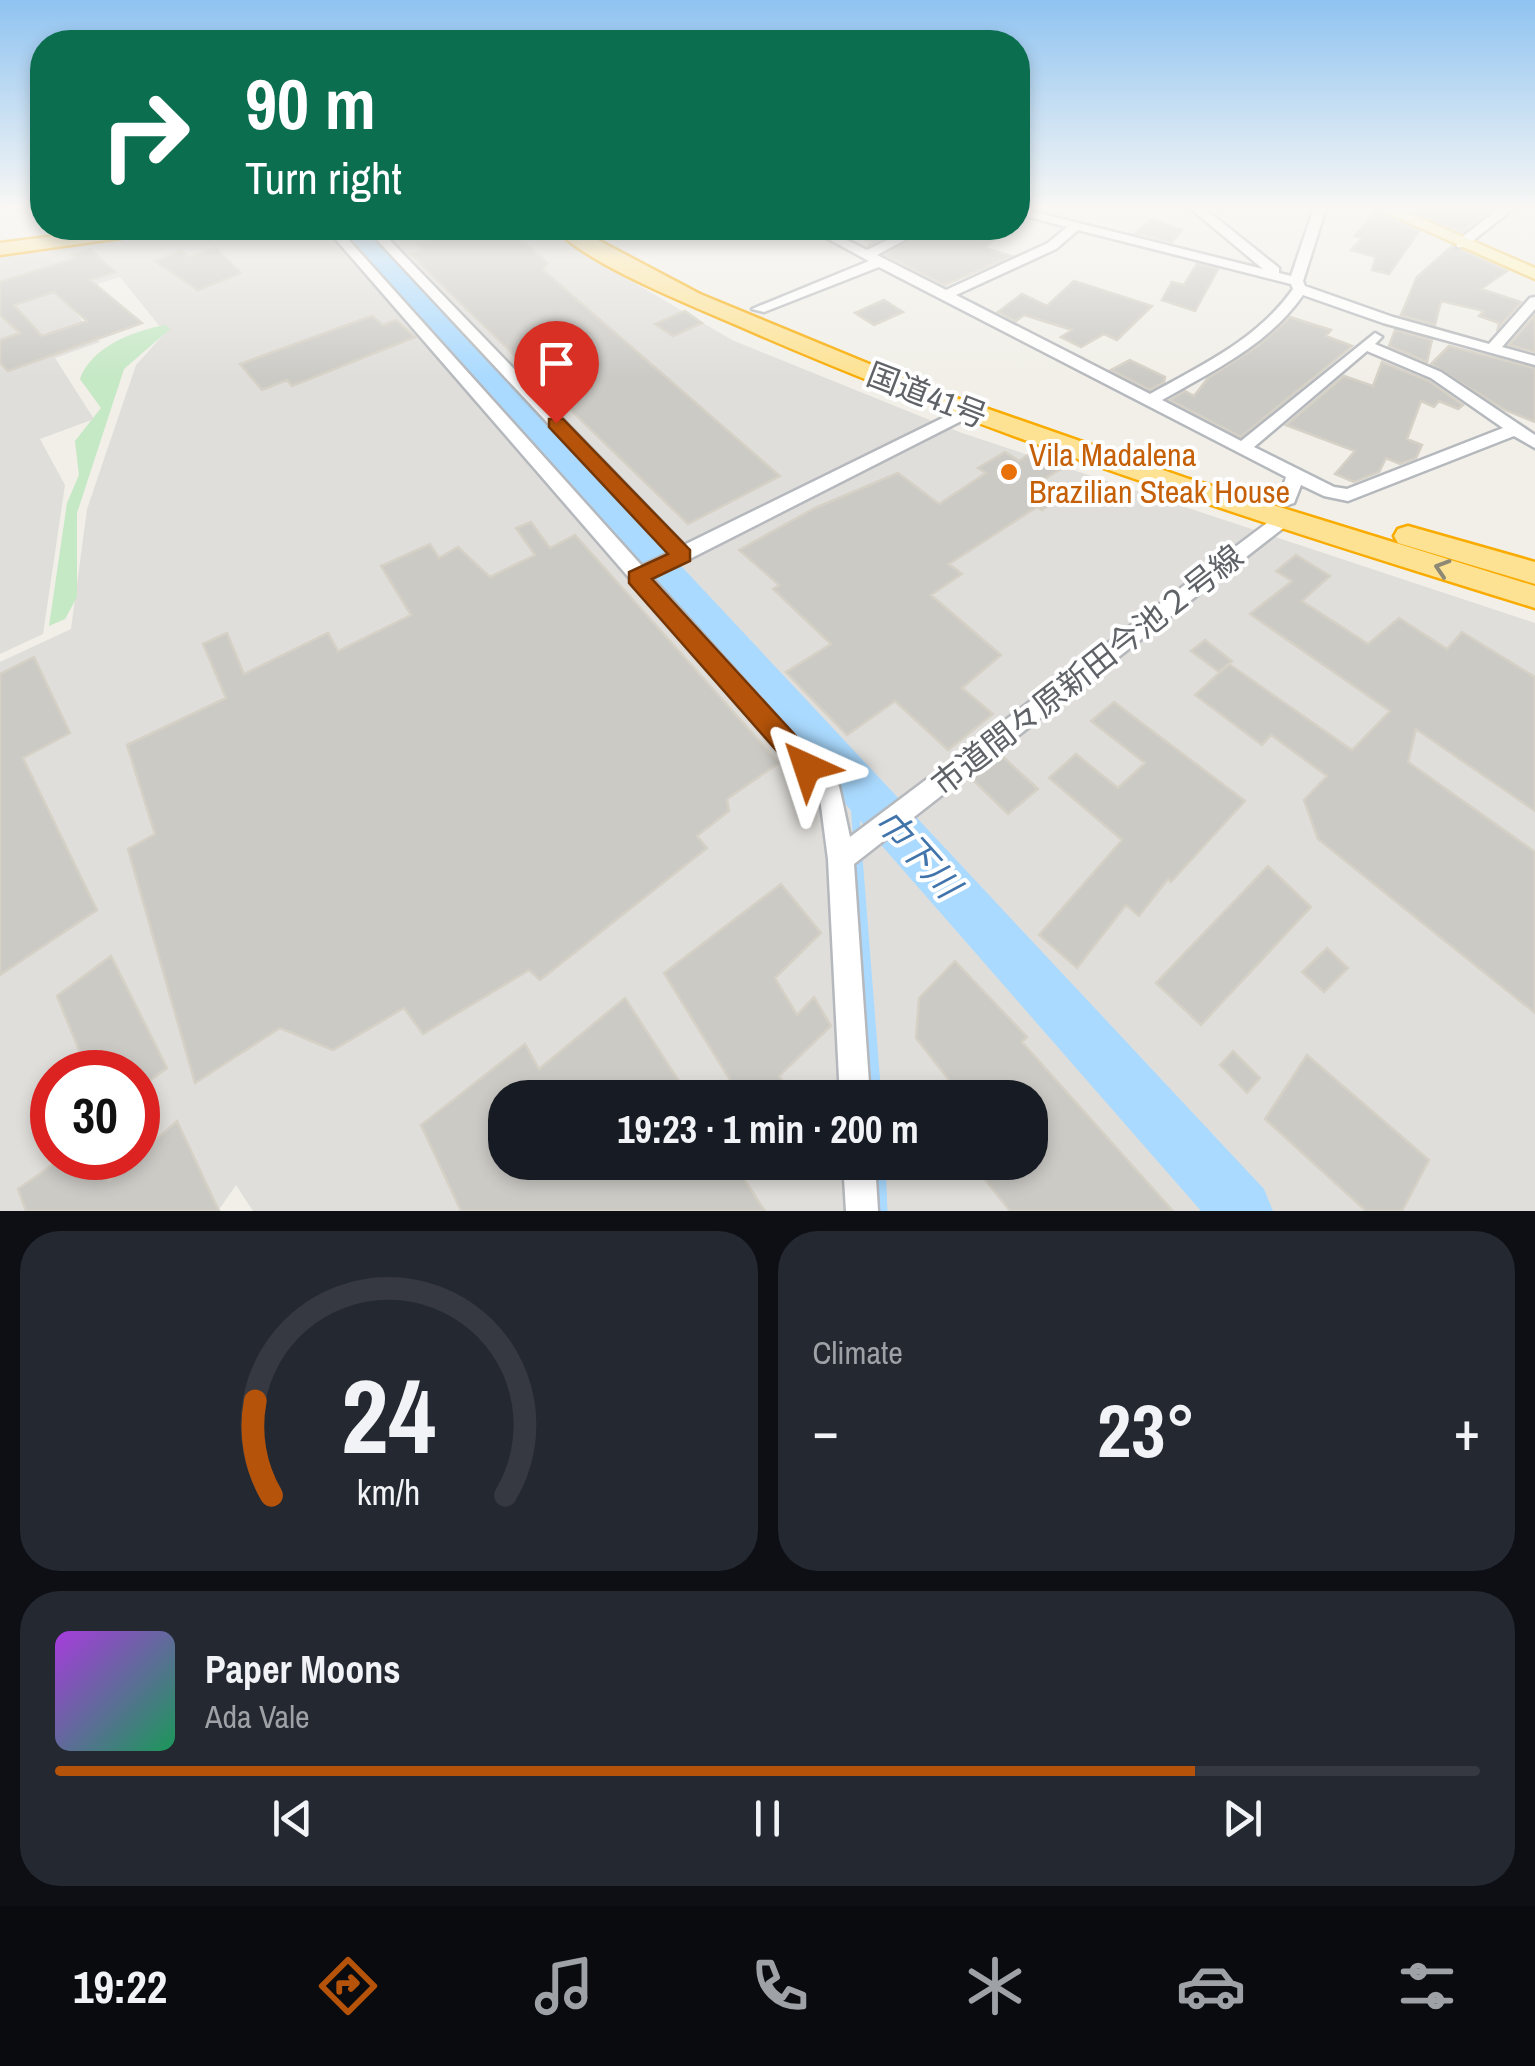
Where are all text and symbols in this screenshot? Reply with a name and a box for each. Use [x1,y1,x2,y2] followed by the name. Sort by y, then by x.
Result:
[245,57,376,151] text: 90 m
[80,70,210,200] icon: right
[245,147,402,208] text: Turn right
[514,321,599,424] pin
[529,336,584,391] icon: arrive
[861,352,993,438] street label: 国道41号
[1029,433,1290,513] place label: Vila Madalena Brazilian Steak House
[998,461,1020,483] marker: Vila Madalena Brazilian Steak House
[922,535,1252,805] street label: 市道間々原新田今池２号線
[1434,559,1451,580] one-way arrow
[755,715,859,819] position arrow
[865,798,973,911] water label: 巾下川
[30,1050,160,1180] speed limit sign: 30
[617,1104,919,1155] text: 19:23 · 1 min · 200 m
[813,1331,903,1374] text: Climate
[341,1345,436,1485] text: 24
[1097,1379,1195,1480] text: 23°
[813,1393,839,1467] text: −
[1454,1393,1480,1467] text: +
[357,1468,421,1516] text: km/h
[205,1644,401,1695] text: Paper Moons
[205,1695,310,1738] text: Ada Vale
[265,1791,320,1846] icon: previous
[740,1791,795,1846] icon: pause
[1215,1791,1270,1846] icon: next
[313,1951,383,2021] icon: directions
[529,1951,599,2021] icon: music
[745,1951,815,2021] icon: phone
[960,1951,1030,2021] icon: climate
[1176,1951,1246,2021] icon: car
[1392,1951,1462,2021] icon: filters
[73,1956,167,2017] text: 19:22

